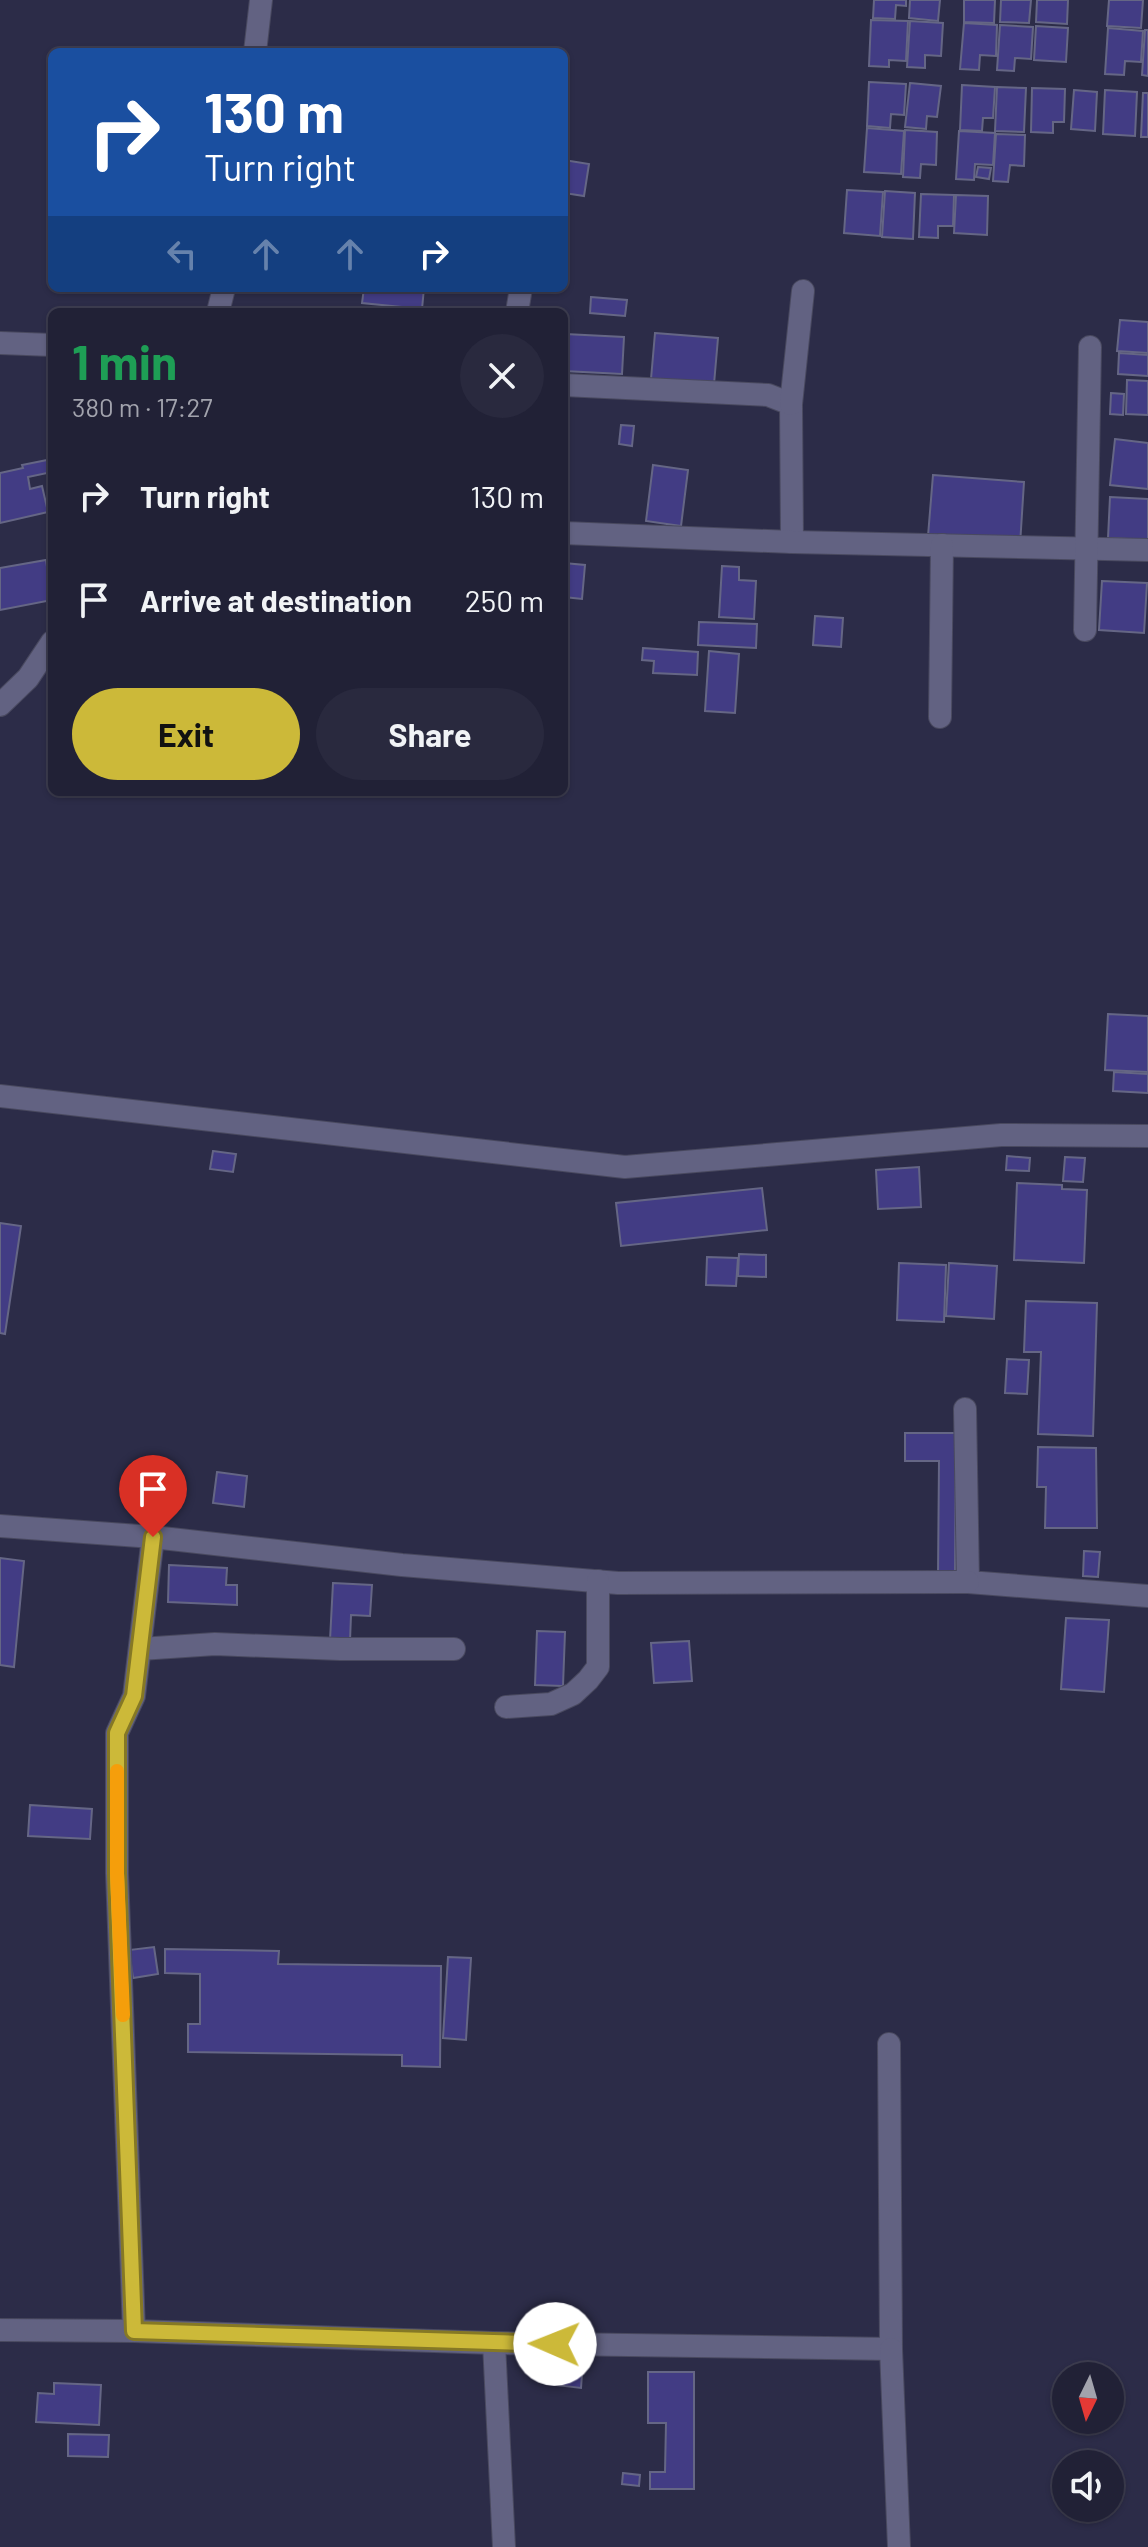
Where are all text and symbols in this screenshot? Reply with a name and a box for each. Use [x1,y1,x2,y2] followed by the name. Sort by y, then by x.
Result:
[204,77,344,144] text: 130 m
[72,80,176,184] icon: right
[204,145,356,188] text: Turn right
[160,232,204,276] icon: left
[244,232,288,276] icon: ahead
[328,232,372,276] icon: ahead
[412,232,456,276] icon: right
[72,332,177,390] text: 1 min
[460,334,544,418] button: close
[72,391,213,422] text: 380 m · 17:27
[72,474,116,518] icon: right
[140,478,270,514] text: Turn right
[470,478,544,514] text: 130 m
[72,578,116,622] icon: arrive
[140,582,412,618] text: Arrive at destination
[465,582,544,618] text: 250 m
[72,688,300,780] button: Exit
[316,688,544,780] button: Share
[119,1455,187,1537] pin
[131,1467,175,1511] icon: arrive
[513,2302,597,2386] position arrow
[1052,2362,1124,2434] north arrow
[1052,2362,1124,2522] map controls
[1052,2450,1124,2522] button: sound

